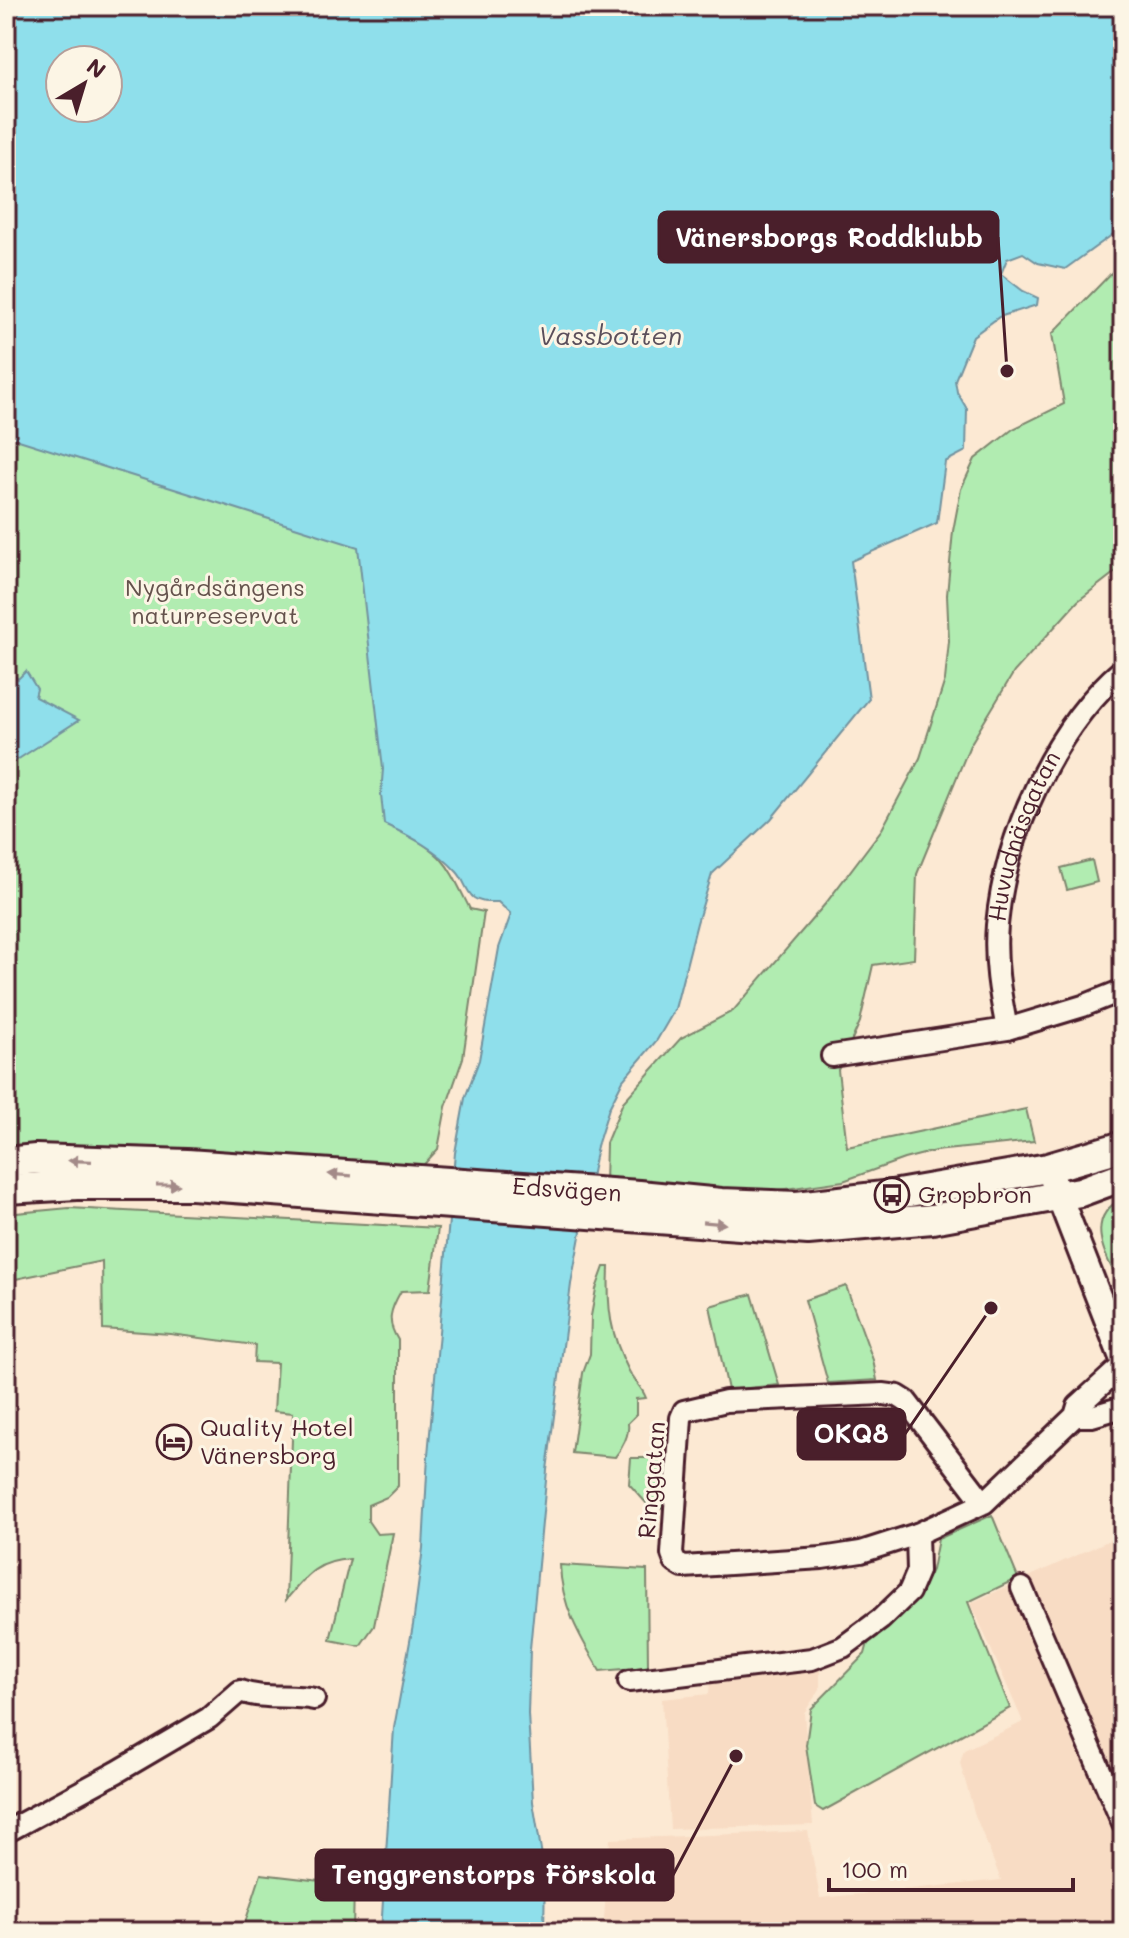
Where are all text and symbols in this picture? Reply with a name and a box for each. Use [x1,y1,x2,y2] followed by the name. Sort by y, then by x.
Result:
[44,44,124,124] north arrow
[81,51,112,84] text: N
[659,212,998,262] callout: Vänersborgs Roddklubb
[675,220,983,254] text: Vänersborgs Roddklubb
[538,318,682,352] water label: Vassbotten
[125,571,305,630] park label: Nygårdsängens naturreservat
[980,745,1066,923] street label: Huvudnäsgatan
[67,1154,92,1167] one-way arrow
[327,1168,352,1181] one-way arrow
[511,1169,623,1208] street label: Edsvägen
[873,1176,911,1214] bus stop icon: Gropbron
[918,1178,1032,1209] place label: Gropbron
[156,1179,181,1191] one-way arrow
[702,1217,727,1230] one-way arrow
[798,1409,905,1459] callout: OKQ8
[200,1411,354,1470] place label: Quality Hotel Vänersborg
[813,1416,889,1450] text: OKQ8
[630,1420,671,1540] street label: Ringgatan
[155,1423,193,1461] hotel icon: Quality Hotel Vänersborg
[829,1842,1073,1892] scale bar
[316,1850,673,1900] callout: Tenggrenstorps Förskola
[841,1853,908,1884] text: 100 m
[331,1857,657,1891] text: Tenggrenstorps Förskola

